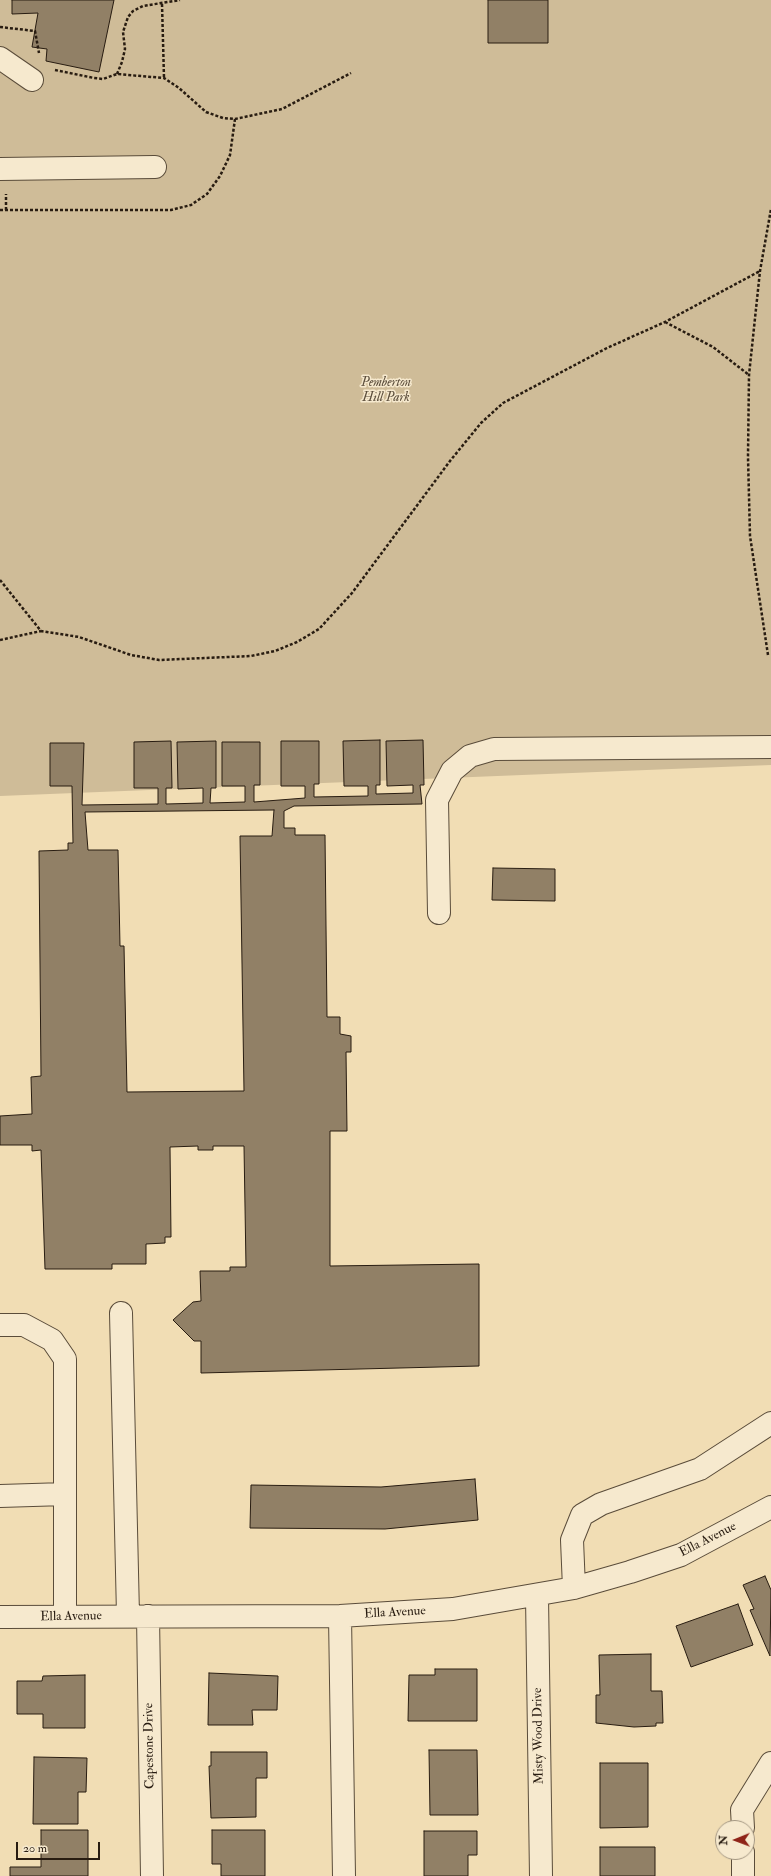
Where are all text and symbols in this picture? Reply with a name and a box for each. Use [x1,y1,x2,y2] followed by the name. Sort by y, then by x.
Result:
[361,375,411,406] park label: Pemberton Hill Park
[677,1519,739,1561] street label: Ella Avenue
[364,1604,426,1622] street label: Ella Avenue
[40,1609,102,1625] street label: Ella Avenue
[530,1688,548,1784] street label: Misty Wood Drive
[141,1703,159,1789] street label: Capestone Drive
[715,1820,755,1860] north arrow
[18,1834,102,1860] scale bar
[717,1835,730,1845] text: N
[23,1841,47,1856] text: 20 m

